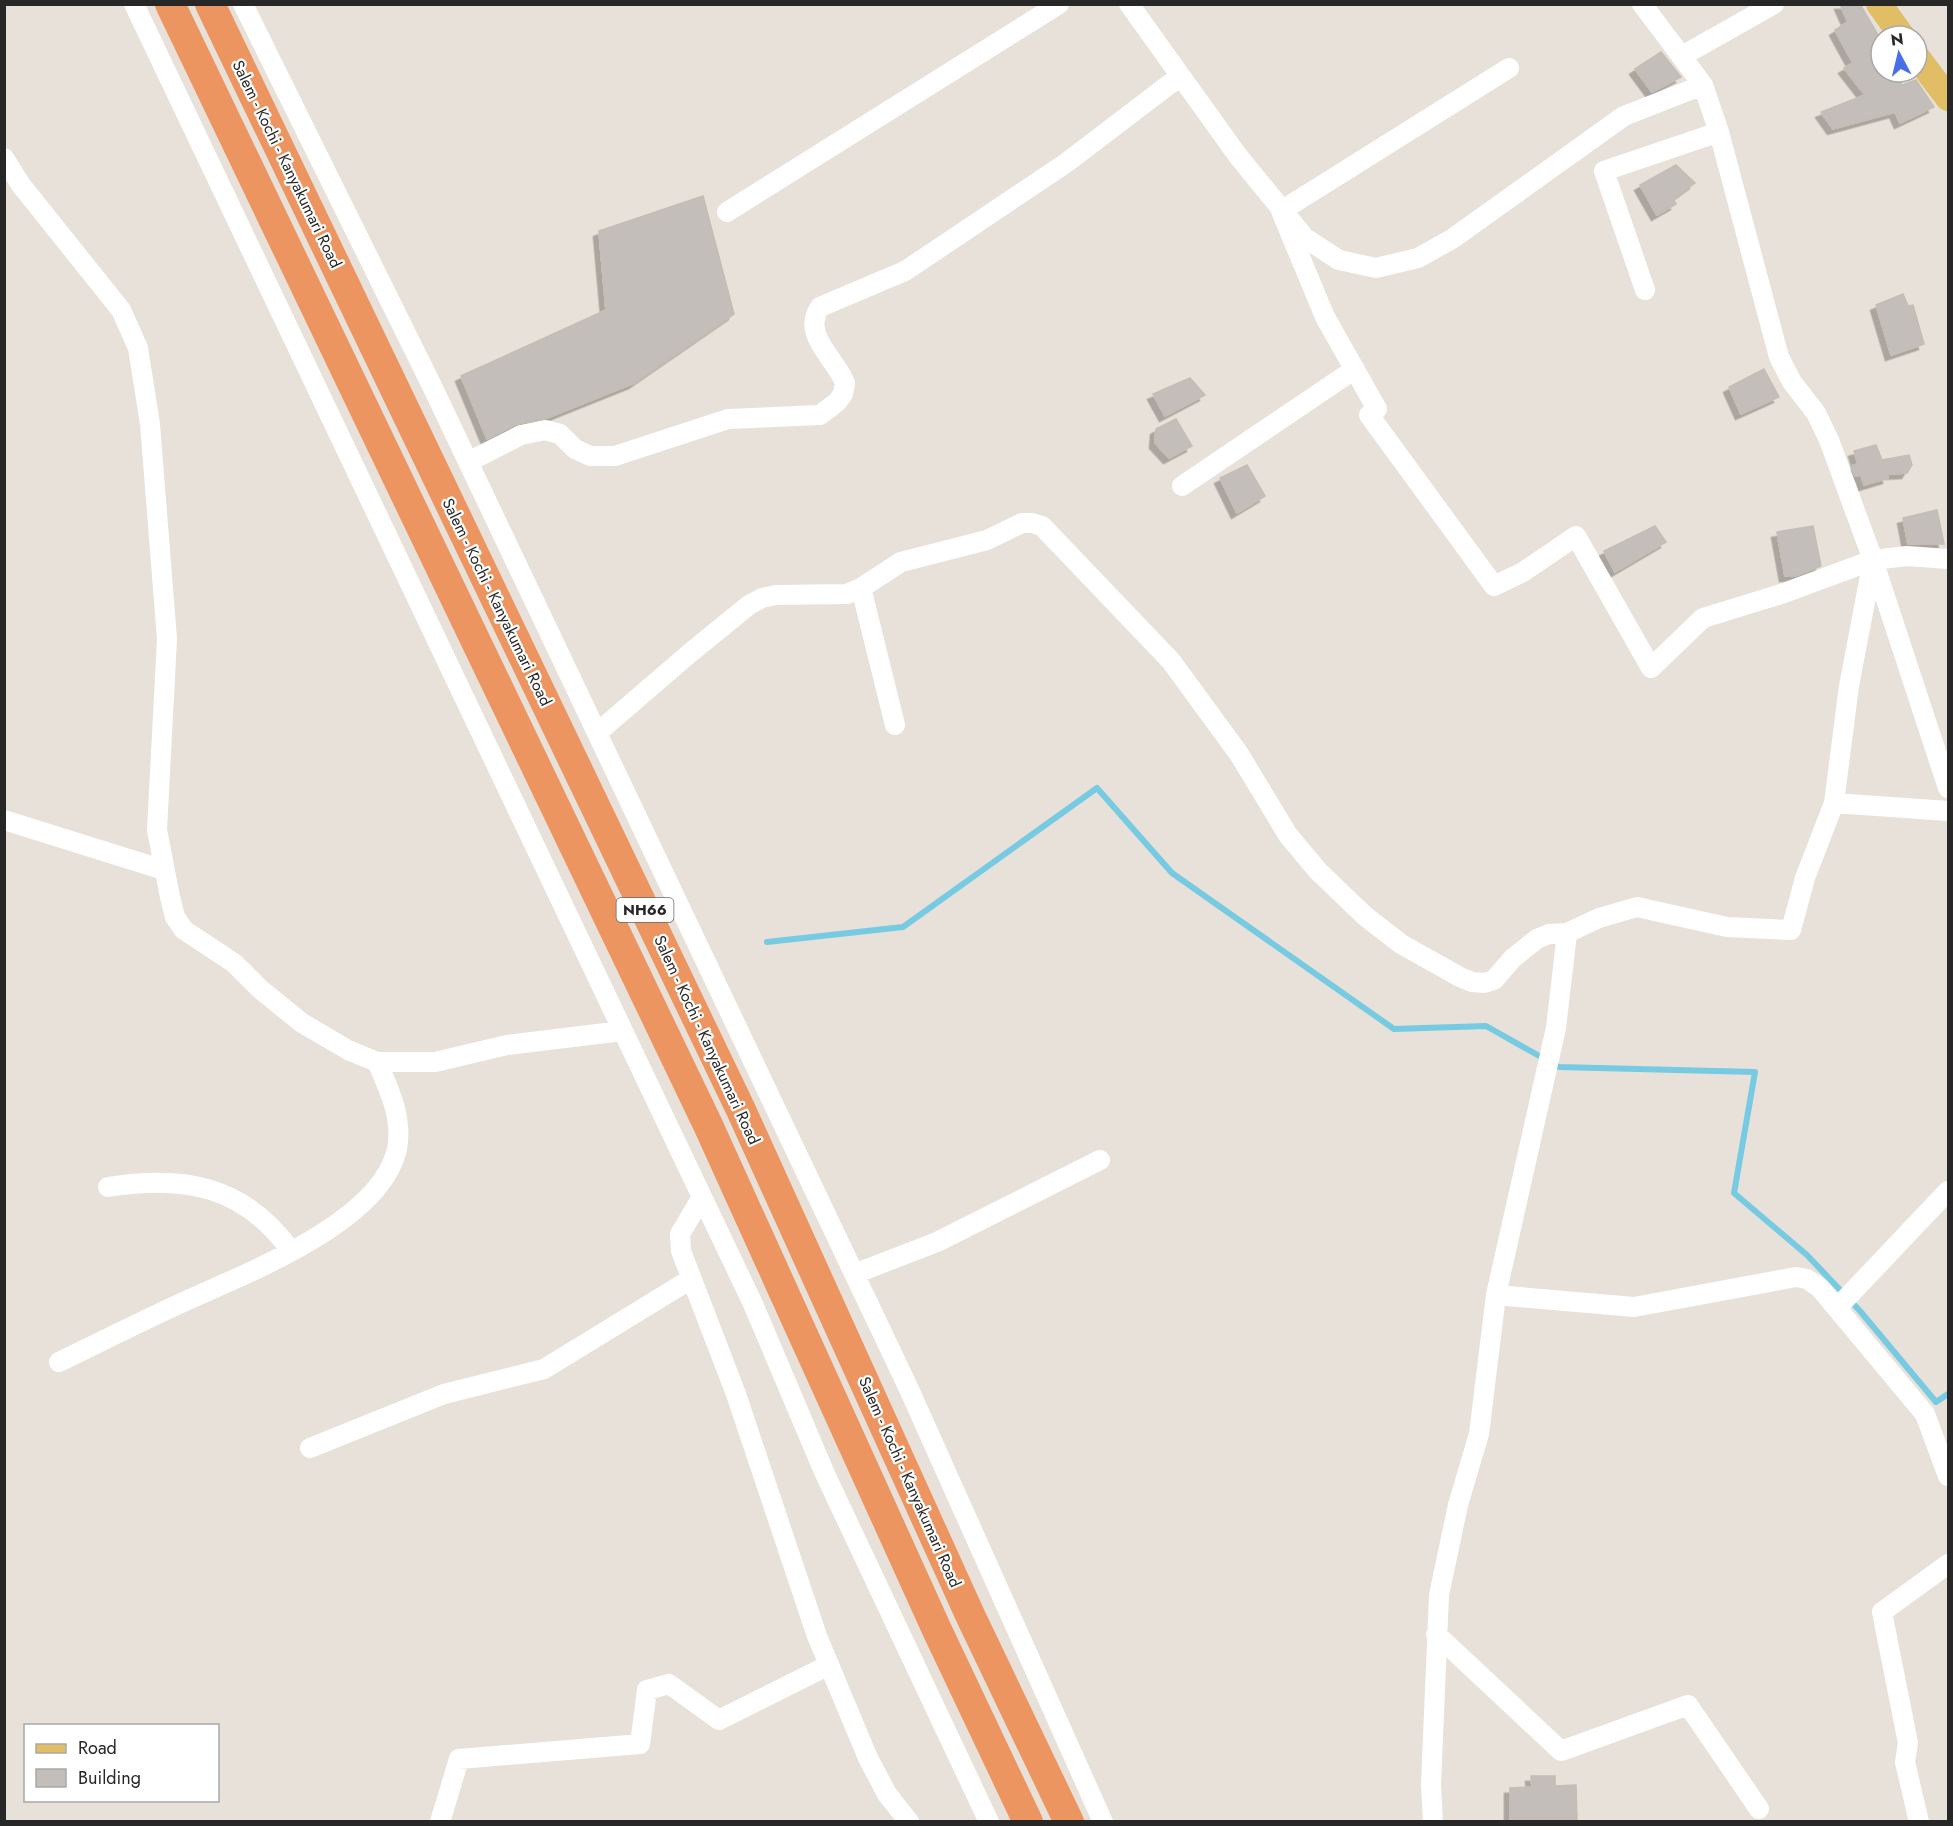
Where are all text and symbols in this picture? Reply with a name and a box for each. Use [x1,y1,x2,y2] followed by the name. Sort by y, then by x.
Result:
[1869,24,1929,84] north arrow
[1890,27,1905,52] text: N
[227,56,347,272] street label: Salem - Kochi - Kanyakumari Road
[437,494,557,710] street label: Salem - Kochi - Kanyakumari Road
[616,898,674,922] road number: NH66
[648,932,766,1148] street label: Salem - Kochi - Kanyakumari Road
[853,1373,967,1591] street label: Salem - Kochi - Kanyakumari Road
[24,1724,219,1802] legend
[78,1735,117,1761] text: Road
[78,1765,141,1791] text: Building

